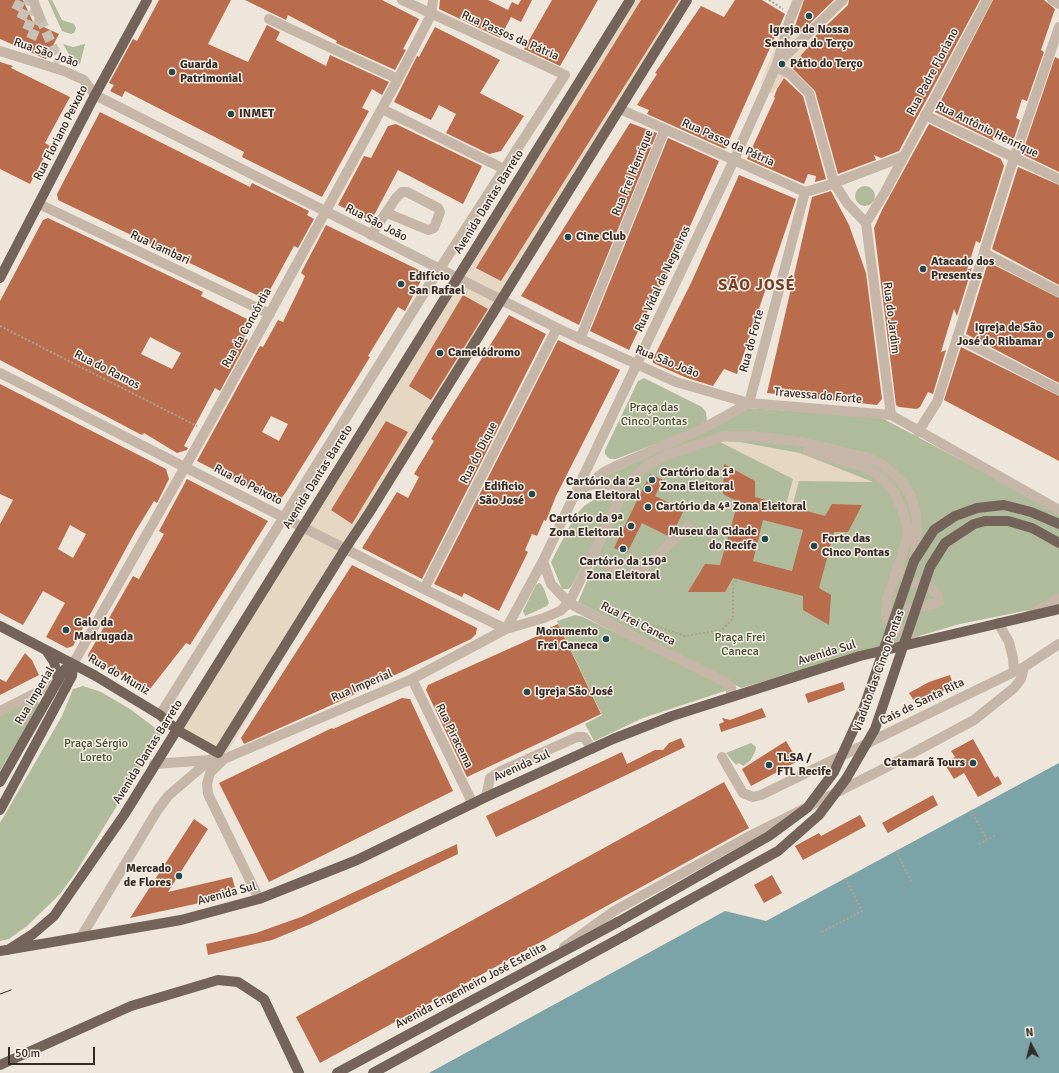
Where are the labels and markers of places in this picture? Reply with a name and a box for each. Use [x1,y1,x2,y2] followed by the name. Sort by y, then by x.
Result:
[804,11,814,21] marker: Igreja de Nossa Senhora do Terço
[765,23,853,51] place label: Igreja de Nossa Senhora do Terço
[790,57,863,71] place label: Pátio do Terço
[180,58,242,86] place label: Guarda Patrimonial
[777,59,787,69] marker: Pátio do Terço
[167,67,177,77] marker: Guarda Patrimonial
[239,107,274,121] place label: INMET
[226,109,236,119] marker: INMET
[576,230,626,244] place label: Cine Club
[563,232,573,242] marker: Cine Club
[931,255,994,283] place label: Atacado dos Presentes
[918,264,928,274] marker: Atacado dos Presentes
[409,270,465,298] place label: Edifício San Rafael
[396,279,406,289] marker: Edifício San Rafael
[957,321,1042,349] place label: Igreja de São José do Ribamar
[1045,330,1055,340] marker: Igreja de São José do Ribamar
[448,346,520,360] place label: Camelódromo
[435,348,445,358] marker: Camelódromo
[660,466,734,494] place label: Cartório da 1ª Zona Eleitoral
[566,475,640,503] place label: Cartório da 2ª Zona Eleitoral
[647,475,657,485] marker: Cartório da 1ª Zona Eleitoral
[479,480,524,508] place label: Edificio São José
[643,484,653,494] marker: Cartório da 2ª Zona Eleitoral
[527,489,537,499] marker: Edificio São José
[656,500,806,514] place label: Cartório da 4ª Zona Eleitoral
[643,502,653,512] marker: Cartório da 4ª Zona Eleitoral
[549,512,623,540] place label: Cartório da 9ª Zona Eleitoral
[626,521,636,531] marker: Cartório da 9ª Zona Eleitoral
[669,525,757,553] place label: Museu da Cidade do Recife
[822,532,890,560] place label: Forte das Cinco Pontas
[760,534,770,544] marker: Museu da Cidade do Recife
[809,541,819,551] marker: Forte das Cinco Pontas
[618,544,628,554] marker: Cartório da 150ª Zona Eleitoral
[580,555,666,583] place label: Cartório da 150ª Zona Eleitoral
[74,616,133,644] place label: Galo da Madrugada
[61,625,71,635] marker: Galo da Madrugada
[536,625,598,653] place label: Monumento Frei Caneca
[601,634,611,644] marker: Monumento Frei Caneca
[535,685,613,699] place label: Igreja São José
[522,687,532,697] marker: Igreja São José
[777,751,831,779] place label: TLSA / FTL Recife
[884,756,965,770] place label: Catamarã Tours
[968,758,978,768] marker: Catamarã Tours
[764,760,774,770] marker: TLSA / FTL Recife
[124,862,171,890] place label: Mercado de Flores
[174,871,184,881] marker: Mercado de Flores

